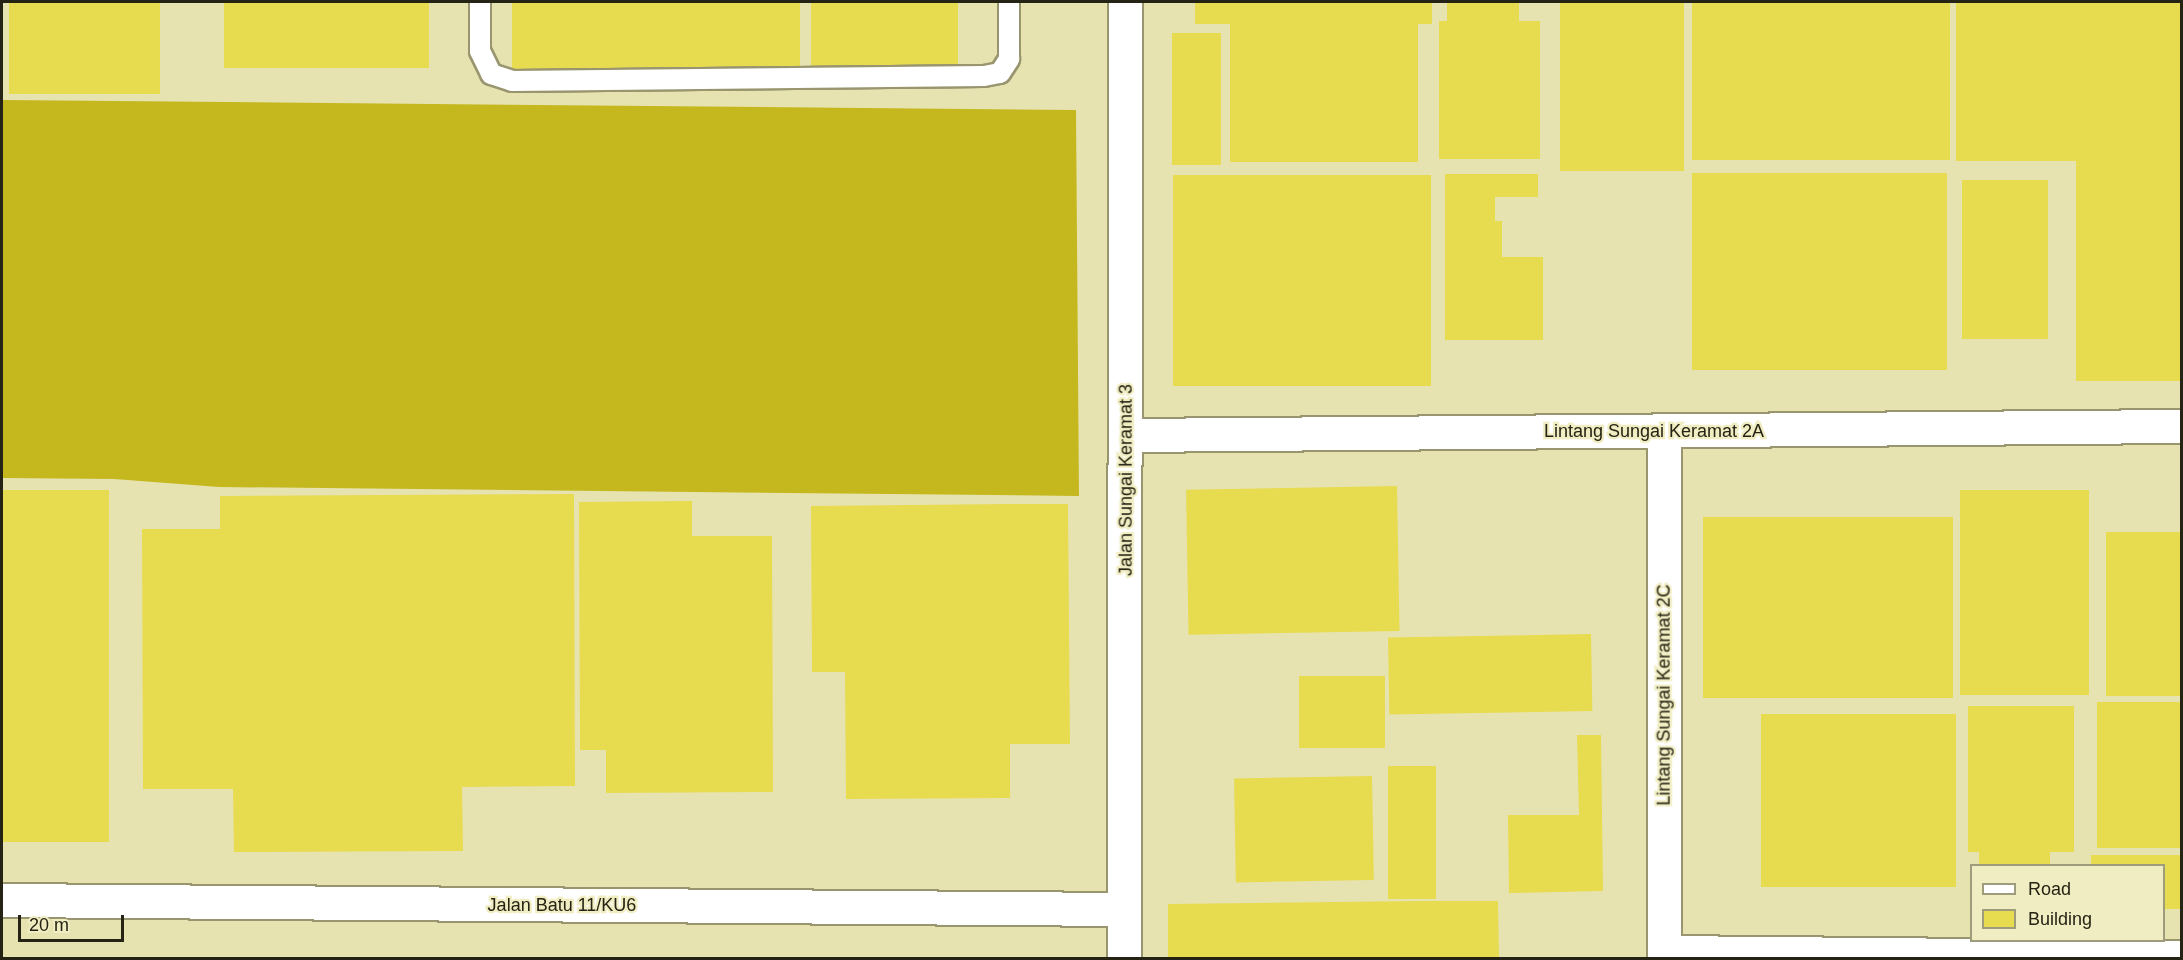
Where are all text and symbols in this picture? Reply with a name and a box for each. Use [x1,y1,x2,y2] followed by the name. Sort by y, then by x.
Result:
[1115,384,1137,576] street label: Jalan Sungai Keramat 3
[1544,420,1764,442] street label: Lintang Sungai Keramat 2A
[1653,584,1675,806] street label: Lintang Sungai Keramat 2C
[1970,864,2165,942] legend
[2028,879,2071,899] text: Road
[488,894,636,916] street label: Jalan Batu 11/KU6
[21,903,128,941] scale bar
[2028,909,2092,929] text: Building
[29,915,69,935] text: 20 m

